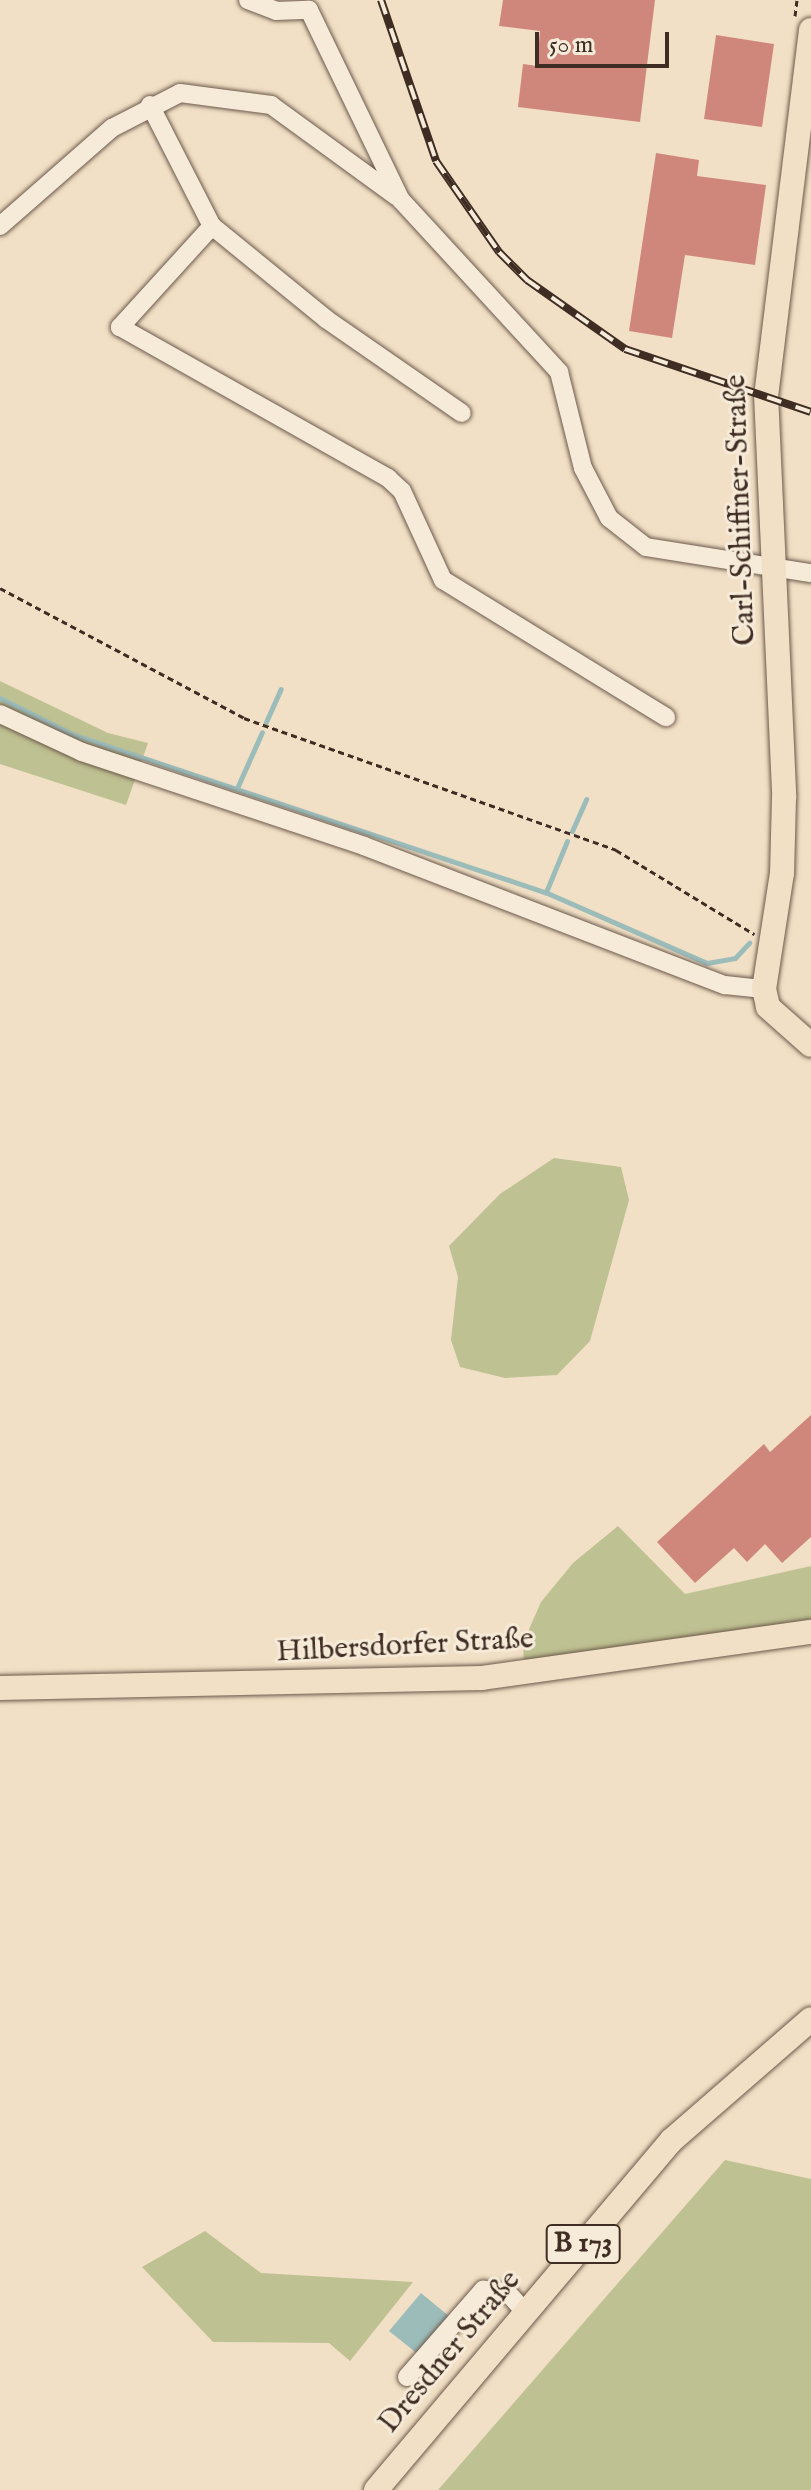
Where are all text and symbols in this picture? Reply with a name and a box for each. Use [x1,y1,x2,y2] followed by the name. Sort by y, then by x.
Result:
[539,16,673,66] scale bar
[549,30,593,61] text: 50 m
[718,374,764,646] street label: Carl-Schiffner-Straße
[275,1621,535,1671] street label: Hilbersdorfer Straße
[545,2220,621,2268] road number: B 173
[371,2263,529,2441] street label: Dresdner Straße

